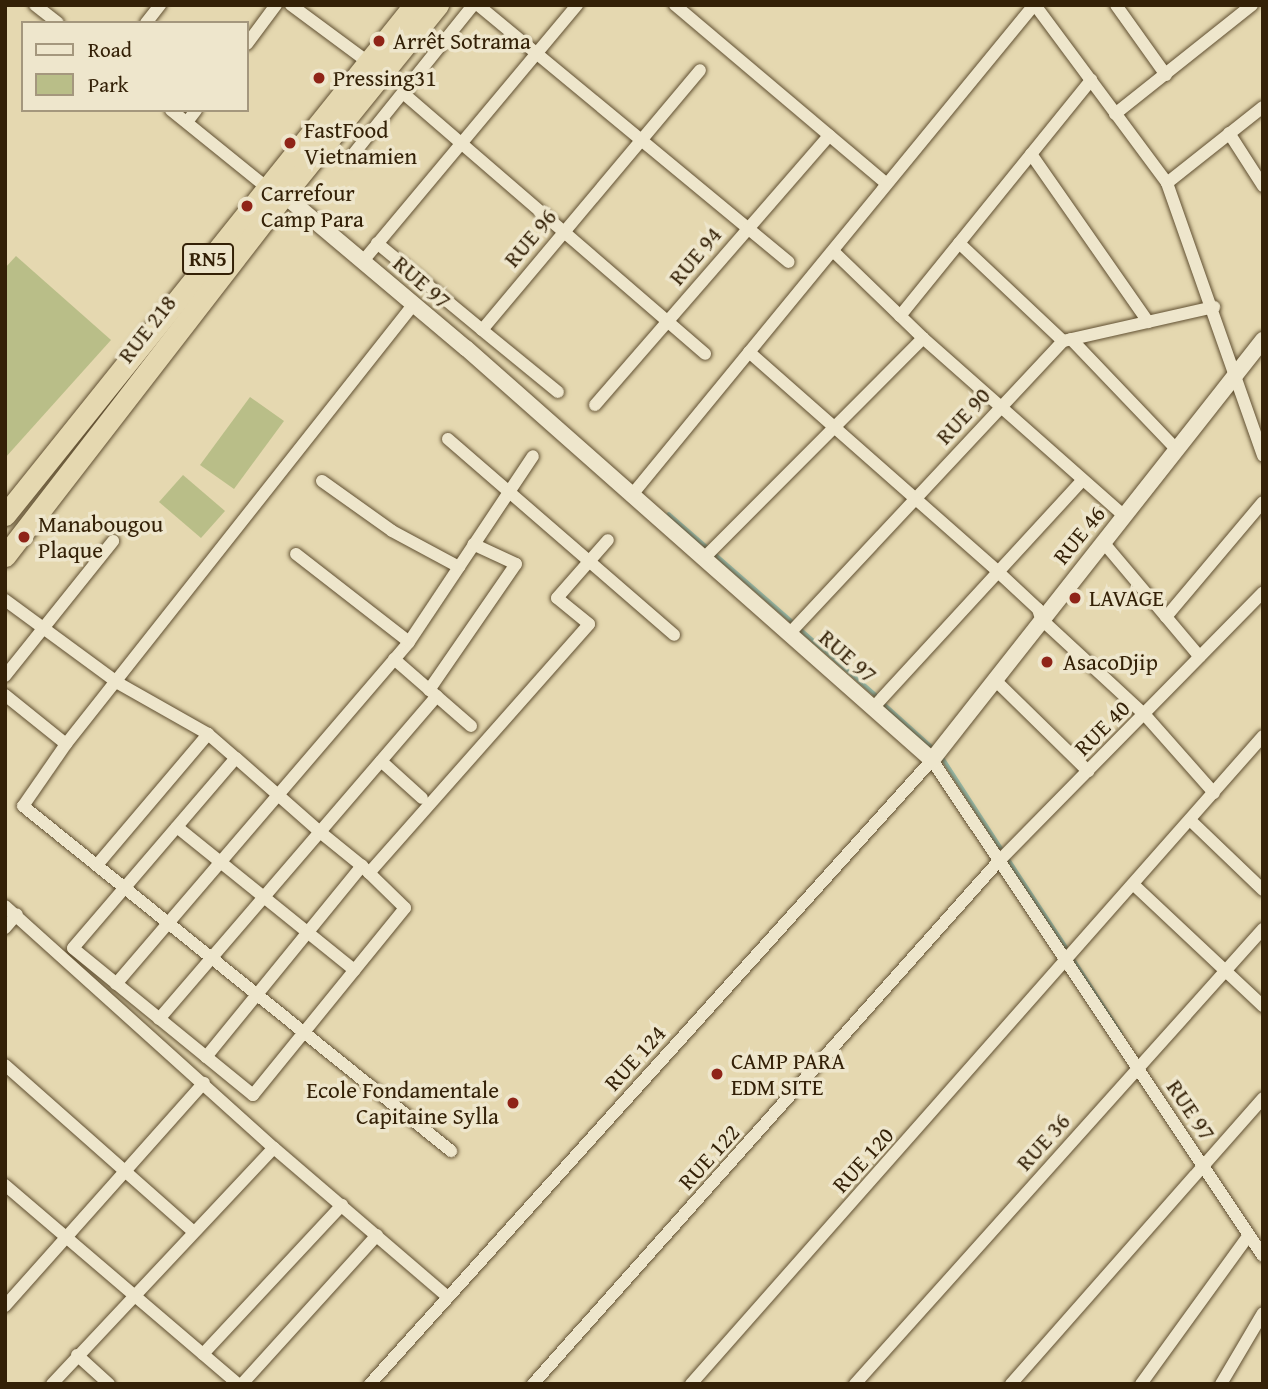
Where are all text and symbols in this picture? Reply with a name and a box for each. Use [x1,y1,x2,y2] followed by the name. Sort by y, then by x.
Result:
[21,21,248,112] legend
[393,27,531,55] place label: Arrêt Sotrama
[371,33,387,49] marker: Arrêt Sotrama
[88,34,132,65] text: Road
[333,64,437,92] place label: Pressing31
[88,69,129,100] text: Park
[311,70,327,86] marker: Pressing31
[304,116,417,170] place label: FastFood Vietnamien
[282,135,298,151] marker: FastFood Vietnamien
[261,179,364,233] place label: Carrefour Camp Para
[239,198,255,214] marker: Carrefour Camp Para
[498,203,562,273] street label: RUE 96
[663,221,727,291] street label: RUE 94
[182,242,234,276] road number: RN5
[388,250,456,314] street label: RUE 97
[112,290,182,368] street label: RUE 218
[930,382,996,450] street label: RUE 90
[1047,500,1111,570] street label: RUE 46
[38,510,163,564] place label: Manabougou Plaque
[16,529,32,545] marker: Manabougou Plaque
[1089,584,1164,612] place label: LAVAGE
[1067,590,1083,606] marker: LAVAGE
[814,624,882,688] street label: RUE 97
[1063,648,1158,676] place label: AsacoDjip
[1037,652,1057,672] marker: AsacoDjip
[1068,694,1136,762] street label: RUE 40
[599,1020,671,1096] street label: RUE 124
[731,1047,845,1101] place label: CAMP PARA EDM SITE
[709,1066,725,1082] marker: CAMP PARA EDM SITE
[1161,1074,1221,1146] street label: RUE 97
[306,1076,499,1130] place label: Ecole Fondamentale Capitaine Sylla
[505,1095,521,1111] marker: Ecole Fondamentale Capitaine Sylla
[1010,1108,1076,1176] street label: RUE 36
[673,1119,745,1195] street label: RUE 122
[827,1122,899,1198] street label: RUE 120

